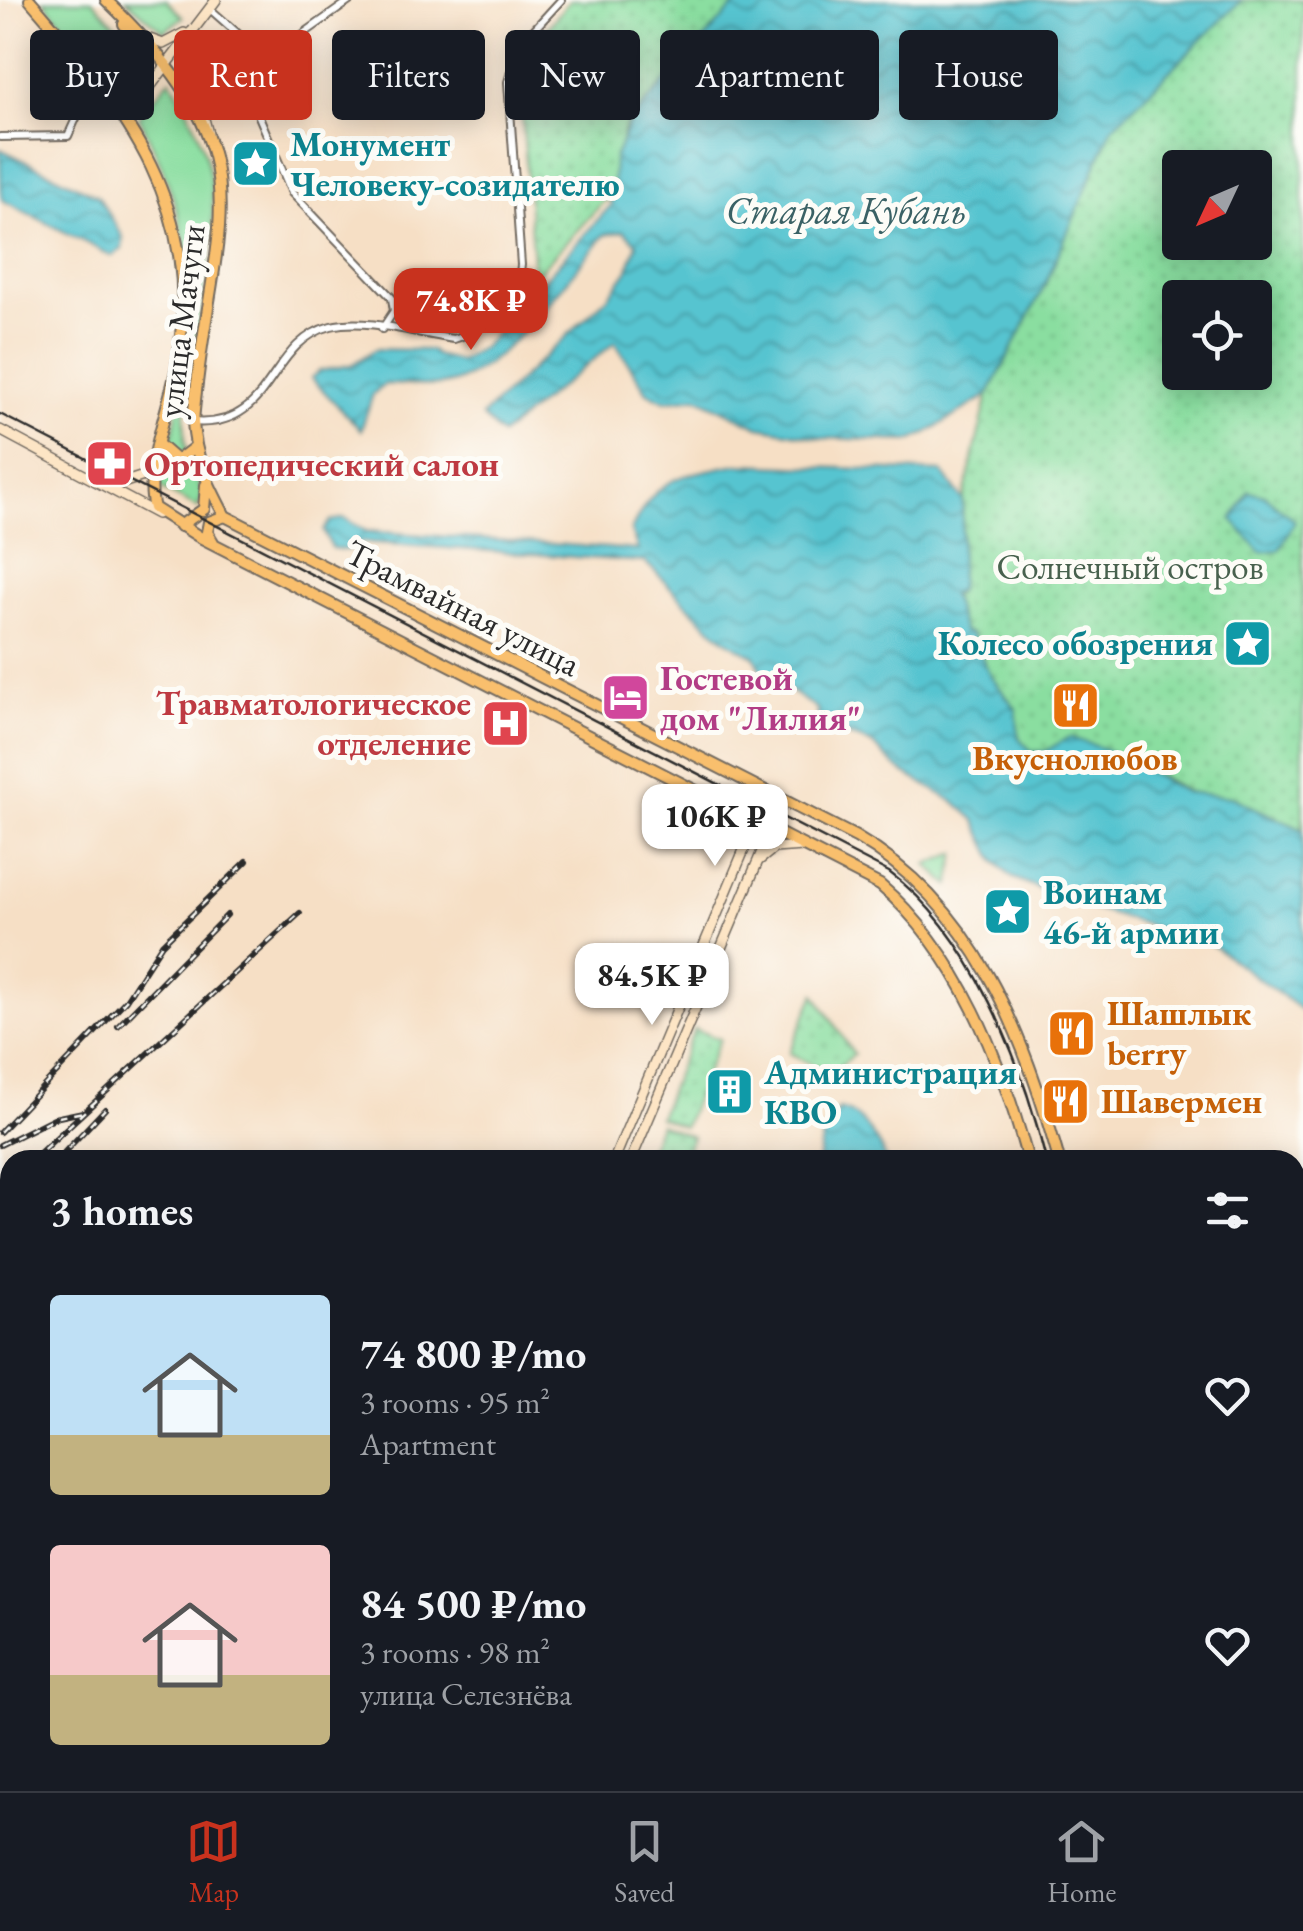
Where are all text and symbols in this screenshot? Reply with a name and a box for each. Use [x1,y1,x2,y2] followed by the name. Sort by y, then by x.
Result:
[30,30,154,120] chip: Buy
[174,30,312,120] chip: Rent
[332,30,485,120] chip: Filters
[505,30,640,120] chip: New
[660,30,879,120] chip: Apartment
[899,30,1058,120] chip: House
[290,121,620,206] place label: Монумент Человеку-созидателю
[229,138,281,190] place icon: Монумент Человеку-созидателю
[1162,150,1272,260] north arrow
[1162,150,1272,390] map controls
[726,185,966,234] water label: Старая Кубань
[146,222,216,420] street label: улица Мачуги
[379,268,563,353] pin: 74.8K ₽
[416,279,526,321] text: 74.8K ₽
[1162,280,1272,390] button: locate
[83,438,135,490] pharmacy icon: Ортопедический салон
[144,441,499,486] place label: Ортопедический салон
[338,529,588,687] street label: Трамвайная улица
[996,544,1264,590] park label: Солнечный остров
[1222,617,1274,669] place icon: Колесо обозрения
[938,620,1213,665] place label: Колесо обозрения
[660,655,861,740] place label: Гостевой дом "Лилия"
[599,672,651,724] hotel icon: Гостевой дом "Лилия"
[156,680,471,765] place label: Травматологическое отделение
[1049,680,1101,732] restaurant icon: Вкуснолюбов
[480,697,532,749] hospital icon: Травматологическое отделение
[972,735,1178,780] place label: Вкуснолюбов
[634,784,796,869] pin: 106K ₽
[664,795,766,837] text: 106K ₽
[1043,869,1219,954] place label: Воинам 46-й армии
[982,886,1034,938] place icon: Воинам 46-й армии
[560,943,744,1028] pin: 84.5K ₽
[597,954,707,996] text: 84.5K ₽
[1107,990,1252,1075] place label: Шашлык berry
[1046,1007,1098,1059] restaurant icon: Шашлык berry
[763,1049,1017,1134] place label: Администрация КВО
[703,1066,755,1118] building icon: Администрация КВО
[1040,1075,1092,1127] restaurant icon: Шавермен
[1101,1078,1262,1123] place label: Шавермен
[50,1183,193,1238] text: 3 homes
[1200,1183,1255,1238] icon: filters
[360,1326,586,1381] text: 74 800 ₽/mo
[130,1335,250,1455] icon: home
[1200,1368,1255,1423] icon: heart
[360,1381,550,1423] text: 3 rooms · 95 m²
[360,1423,496,1465] text: Apartment
[360,1576,586,1631] text: 84 500 ₽/mo
[130,1585,250,1705] icon: home
[1200,1618,1255,1673] icon: heart
[360,1631,550,1673] text: 3 rooms · 98 m²
[360,1673,572,1715] text: улица Селезнёва
[186,1814,241,1910] tab: Map
[614,1814,674,1910] tab: Saved
[1047,1814,1117,1910] tab: Home

